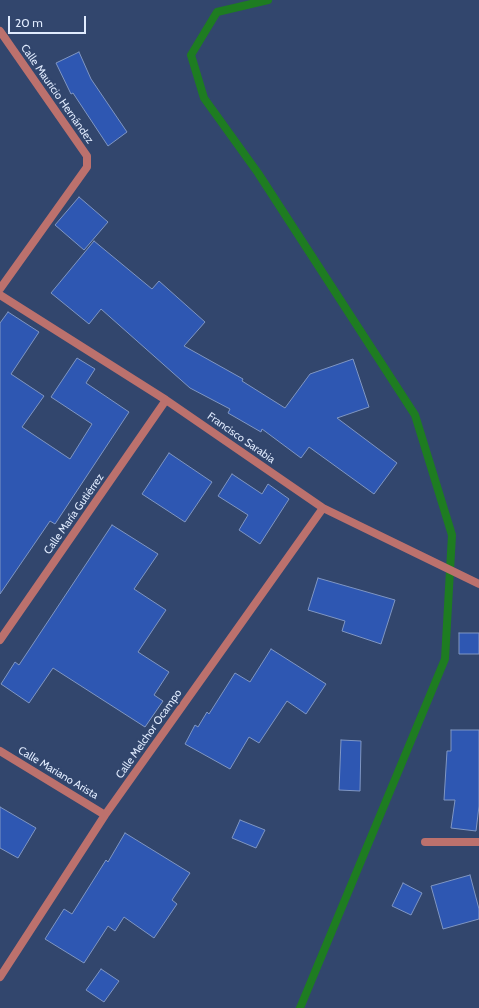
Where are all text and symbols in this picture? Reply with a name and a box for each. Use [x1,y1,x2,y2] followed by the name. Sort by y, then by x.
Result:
[10,8,88,34] scale bar
[15,15,43,30] text: 20 m
[18,42,96,146] street label: Calle Mauricio Hernández
[205,410,277,466] street label: Francisco Sarabia
[41,471,107,557] street label: Calle María Gutiérrez
[113,687,185,781] street label: Calle Melchor Ocampo
[15,744,101,802] street label: Calle Mariano Arista

